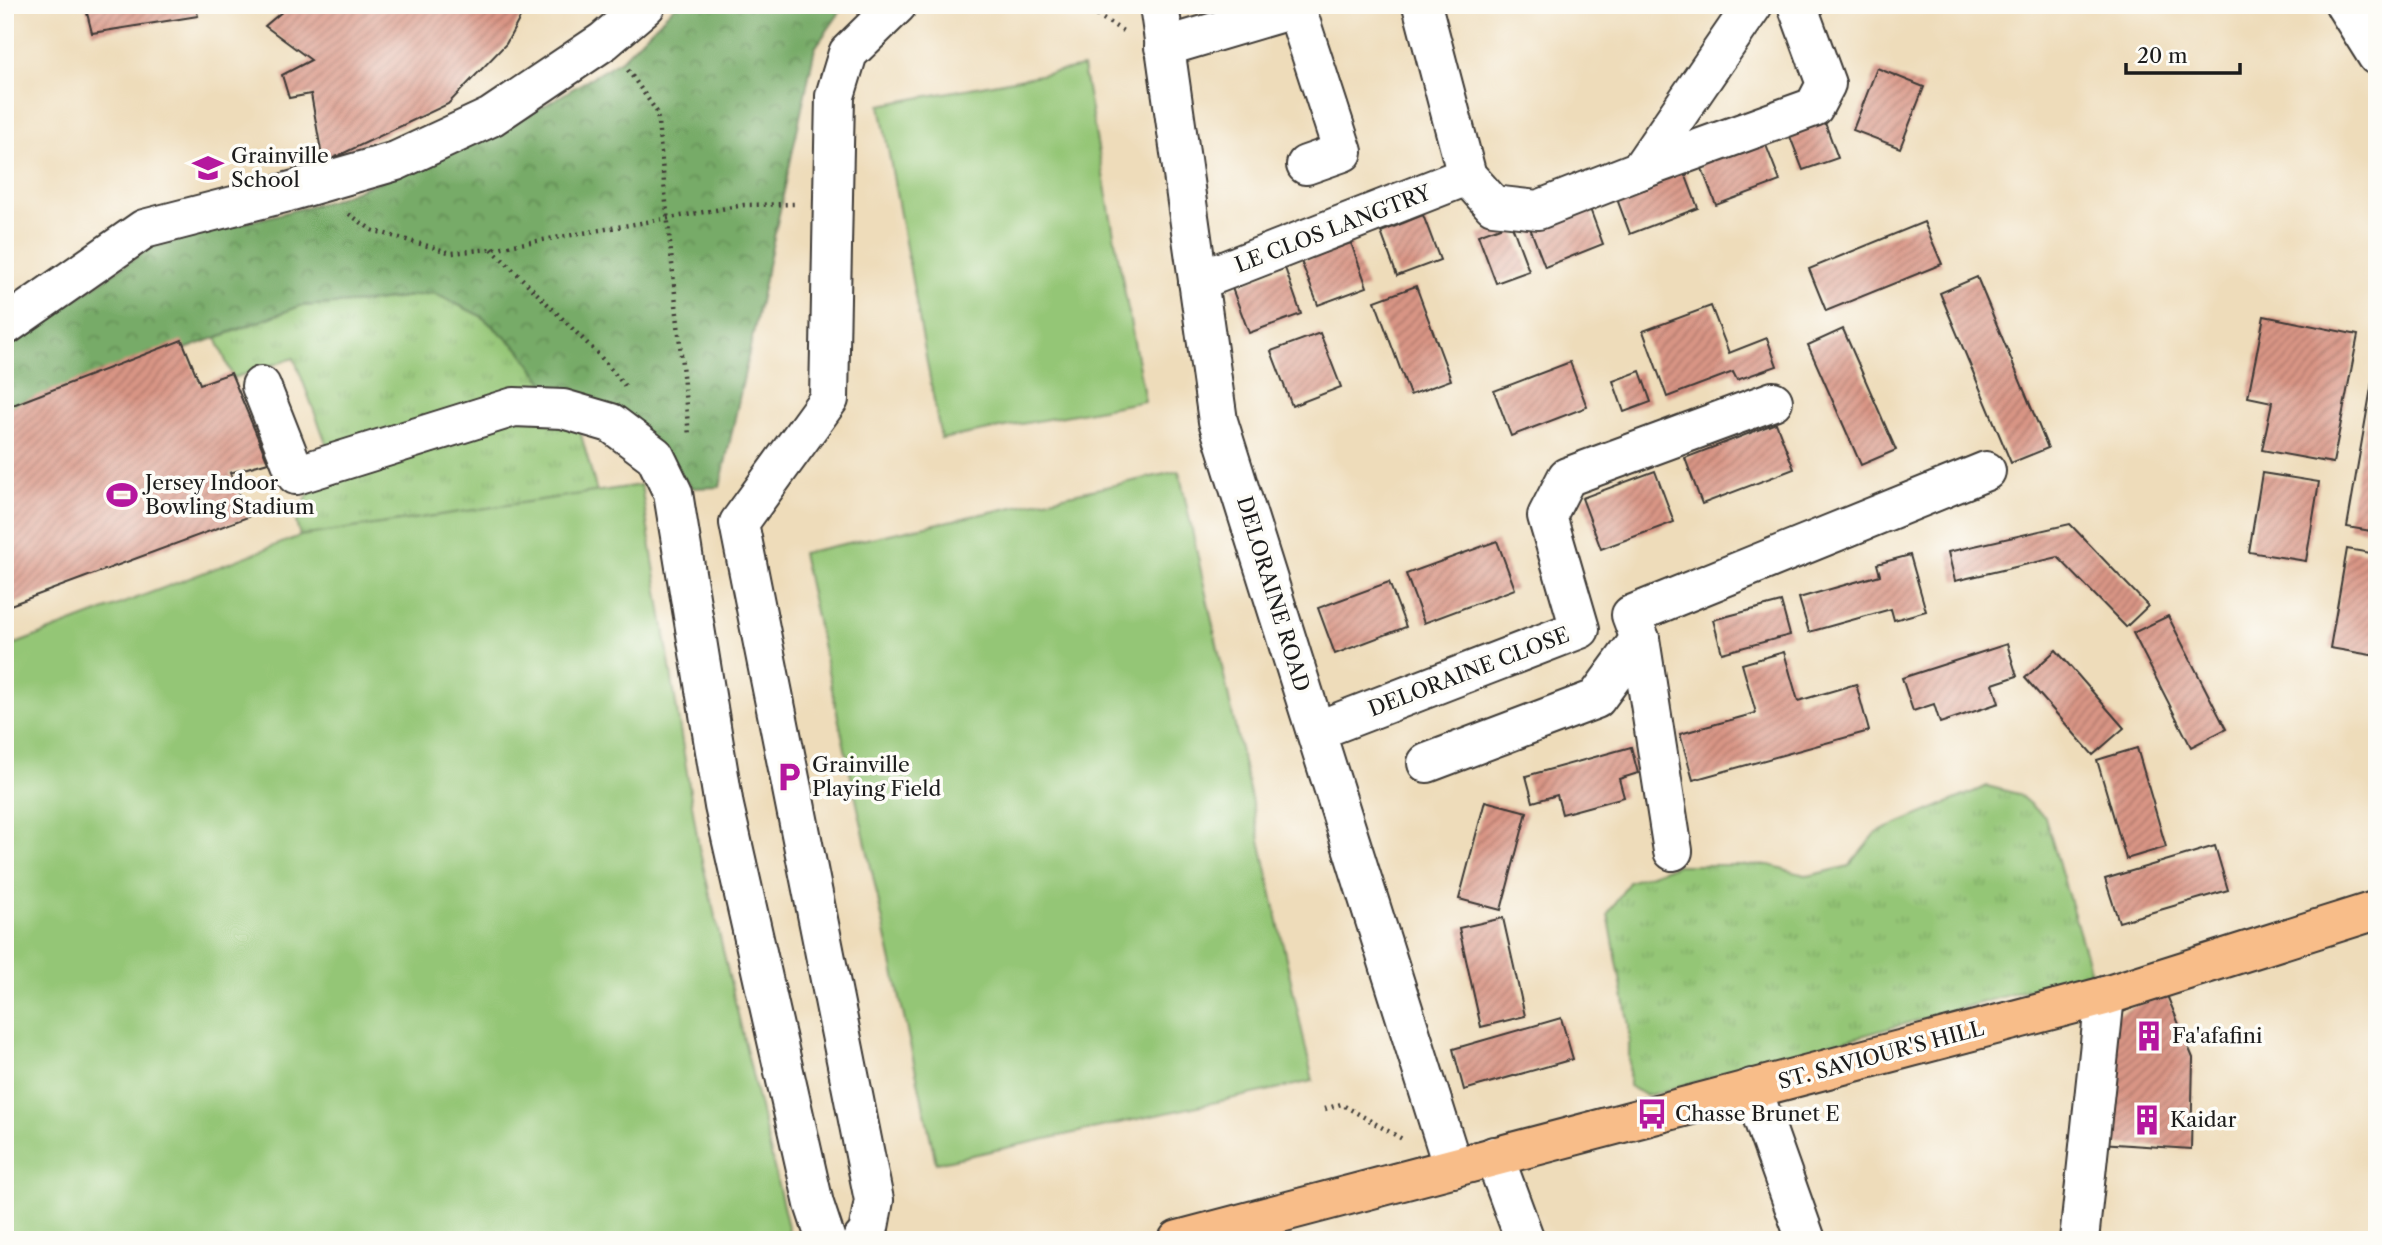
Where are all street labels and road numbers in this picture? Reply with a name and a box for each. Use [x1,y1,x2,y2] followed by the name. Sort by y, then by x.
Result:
[1231,179,1435,277] street label: LE CLOS LANGTRY
[1232,493,1315,695] street label: DELORAINE ROAD
[1365,622,1573,721] street label: DELORAINE CLOSE
[1775,1015,1987,1094] street label: ST. SAVIOUR'S HILL

